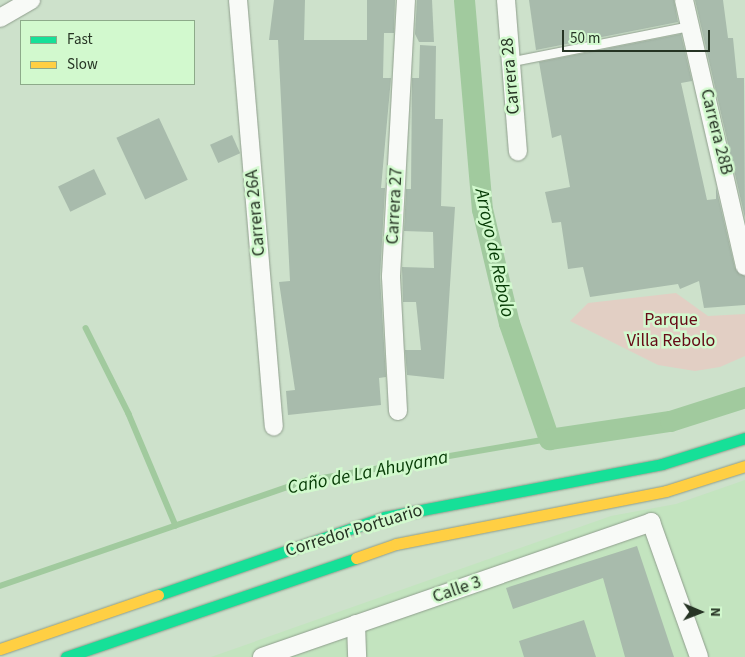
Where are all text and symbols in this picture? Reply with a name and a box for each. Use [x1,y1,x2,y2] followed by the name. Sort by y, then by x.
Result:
[20,20,195,85] legend
[565,20,712,52] scale bar
[570,28,600,49] text: 50 m
[67,29,93,50] text: Fast
[497,37,525,115] street label: Carrera 28
[67,54,98,75] text: Slow
[695,87,737,177] street label: Carrera 28B
[382,167,408,245] street label: Carrera 27
[241,169,271,257] street label: Carrera 26A
[469,187,519,319] water label: Arroyo de Rebolo
[627,310,715,352] park label: Parque Villa Rebolo
[286,446,450,500] water label: Caño de La Ahuyama
[283,500,425,562] street label: Corredor Portuario
[430,572,484,608] street label: Calle 3
[675,587,725,637] north arrow
[705,607,725,617] text: N

